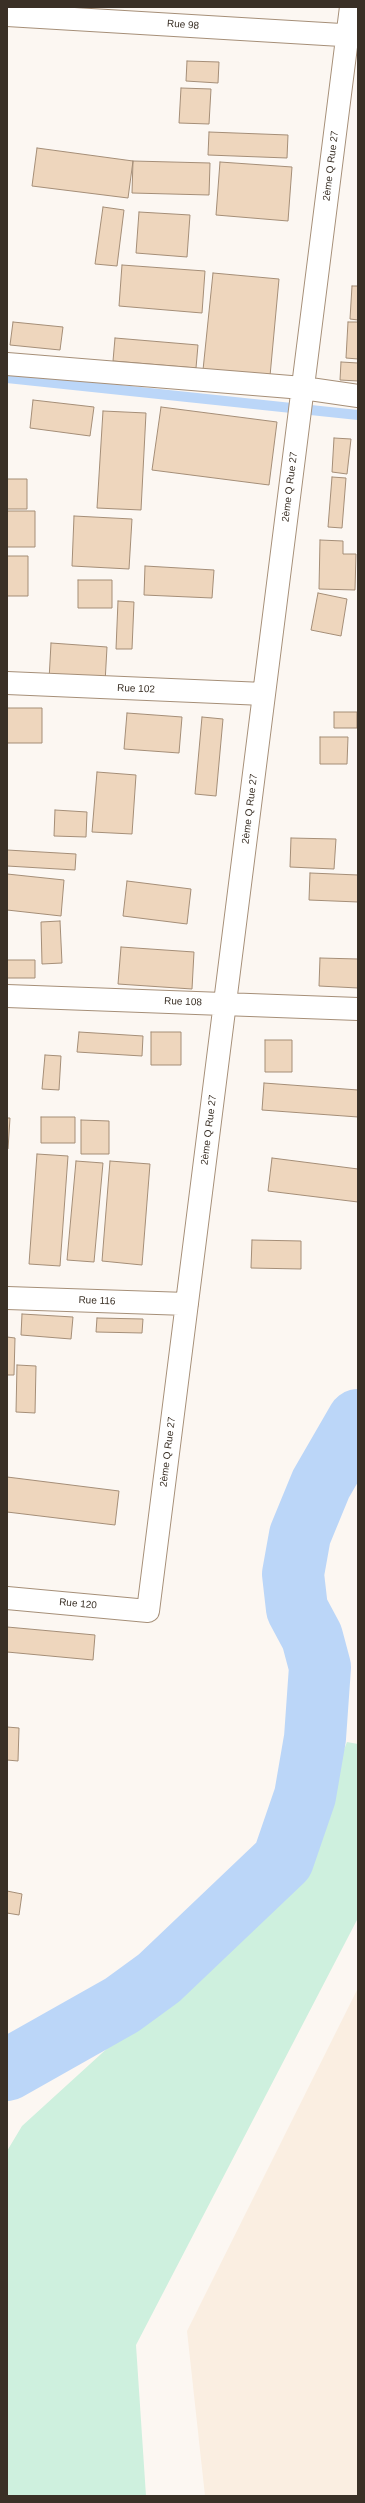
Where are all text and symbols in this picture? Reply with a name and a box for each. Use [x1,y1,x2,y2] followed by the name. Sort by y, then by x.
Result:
[166,18,200,32] street label: Rue 98
[321,130,341,202] street label: 2ème Q Rue 27
[280,451,300,523] street label: 2ème Q Rue 27
[117,682,155,696] street label: Rue 102
[240,773,260,845] street label: 2ème Q Rue 27
[164,995,202,1009] street label: Rue 108
[199,1094,219,1166] street label: 2ème Q Rue 27
[78,1294,116,1308] street label: Rue 116
[158,1416,178,1488] street label: 2ème Q Rue 27
[59,1596,97,1612] street label: Rue 120

